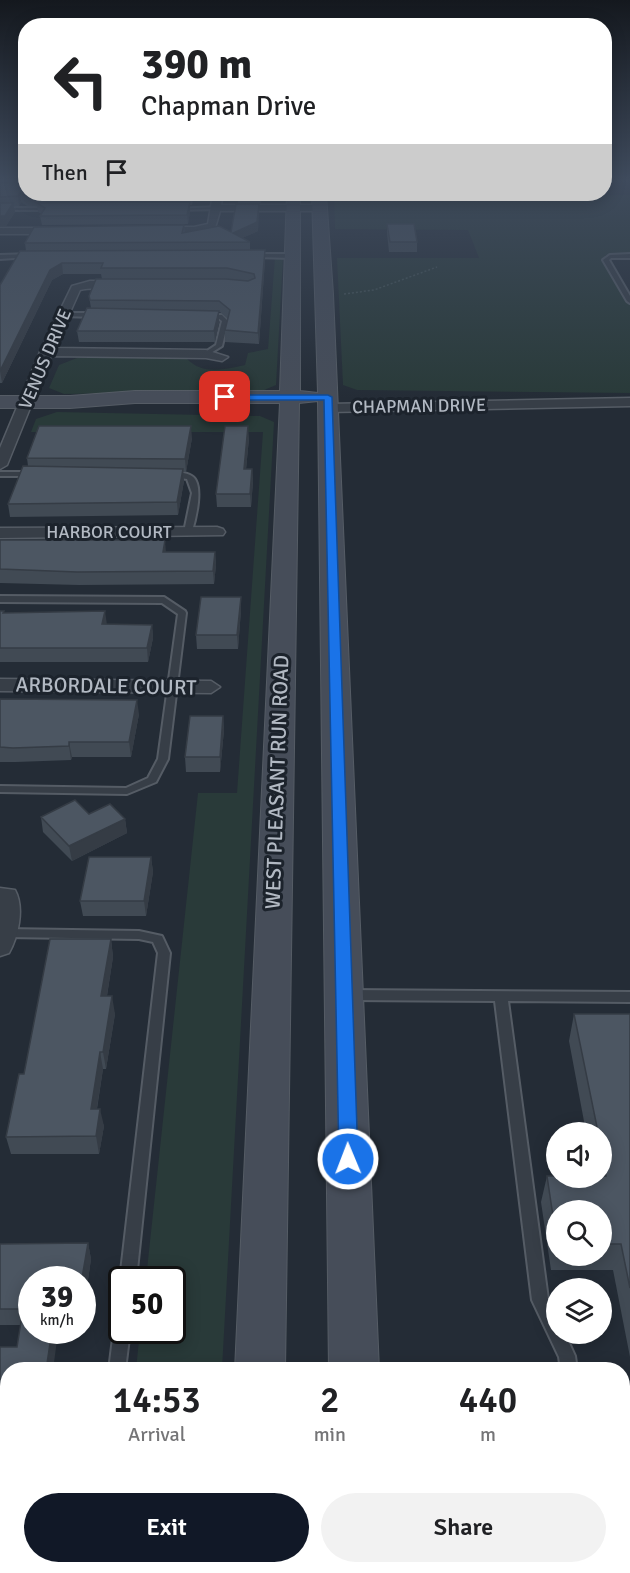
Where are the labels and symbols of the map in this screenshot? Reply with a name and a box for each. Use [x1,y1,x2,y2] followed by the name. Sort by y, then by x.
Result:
[14,305,76,413] street label: VENUS DRIVE
[199,371,250,422] pin
[352,394,486,418] street label: CHAPMAN DRIVE
[46,521,172,543] street label: HARBOR COURT
[260,654,294,910] street label: WEST PLEASANT RUN ROAD
[15,671,197,701] street label: ARBORDALE COURT
[316,1127,380,1191] position arrow
[108,1266,186,1344] speed limit sign: 50

